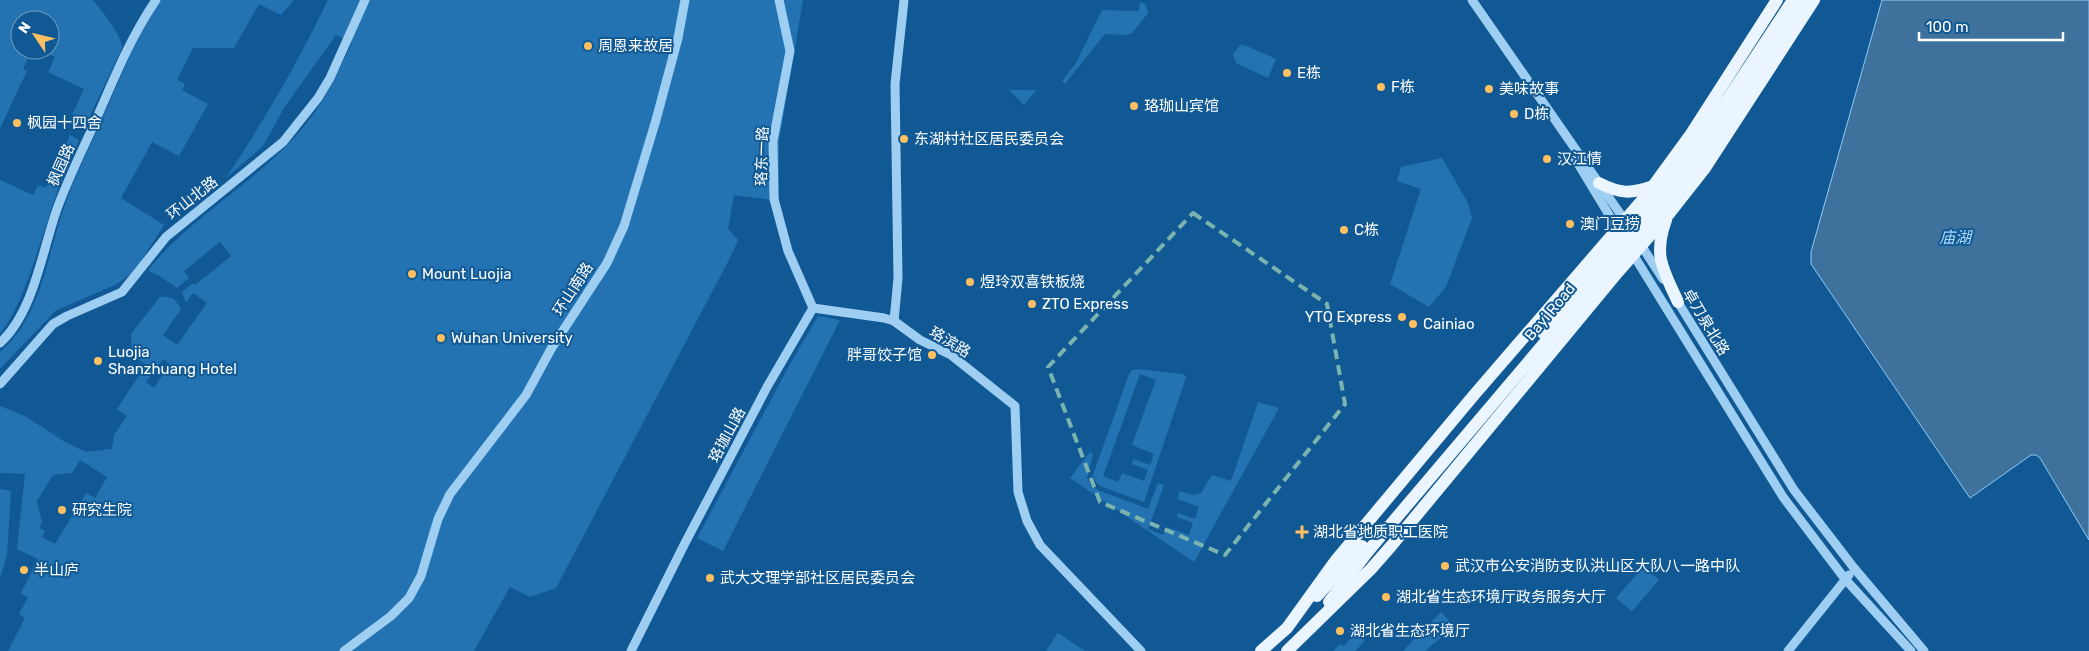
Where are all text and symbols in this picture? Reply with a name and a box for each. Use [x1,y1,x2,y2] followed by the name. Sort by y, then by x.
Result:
[10,10,60,60] north arrow
[1919,10,2063,42] scale bar
[1926,18,1968,36] text: 100 m
[15,19,35,37] text: N
[598,37,673,55] place label: 周恩来故居
[582,40,594,52] marker: 周恩来故居
[1297,64,1321,82] place label: E栋
[1281,67,1293,79] marker: E栋
[1391,78,1415,96] place label: F栋
[1499,80,1559,98] place label: 美味故事
[1375,81,1387,93] marker: F栋
[1483,83,1495,95] marker: 美味故事
[1144,97,1219,115] place label: 珞珈山宾馆
[1128,100,1140,112] marker: 珞珈山宾馆
[1524,105,1549,123] place label: D栋
[1508,108,1520,120] marker: D栋
[27,114,102,132] place label: 枫园十四舍
[11,117,23,129] marker: 枫园十四舍
[752,126,772,186] street label: 珞东一路
[914,130,1064,148] place label: 东湖村社区居民委员会
[898,133,910,145] marker: 东湖村社区居民委员会
[44,141,78,189] street label: 枫园路
[1557,150,1602,168] place label: 汉江情
[1541,153,1553,165] marker: 汉江情
[163,172,221,224] street label: 环山北路
[1580,215,1640,233] place label: 澳门豆捞
[1564,218,1576,230] marker: 澳门豆捞
[1354,221,1379,239] place label: C栋
[1338,224,1350,236] marker: C栋
[1939,228,1974,247] water label: 庙湖
[549,259,597,319] street label: 环山南路
[422,265,512,283] place label: Mount Luojia
[406,268,418,280] marker: Mount Luojia
[980,273,1085,291] place label: 煜玲双喜铁板烧
[964,276,976,288] marker: 煜玲双喜铁板烧
[1521,280,1579,344] street label: Bayi Road
[1679,285,1733,359] street label: 卓刀泉北路
[1042,295,1129,313] place label: ZTO Express
[1026,298,1038,310] marker: ZTO Express
[1305,308,1392,326] place label: YTO Express
[1396,311,1408,323] marker: YTO Express
[1423,315,1475,333] place label: Cainiao
[1407,318,1419,330] marker: Cainiao
[926,323,974,361] street label: 珞滨路
[451,329,573,347] place label: Wuhan University
[435,332,447,344] marker: Wuhan University
[108,343,237,378] place label: Luojia Shanzhuang Hotel
[847,346,922,364] place label: 胖哥饺子馆
[926,349,938,361] marker: 胖哥饺子馆
[92,355,104,367] marker: Luojia Shanzhuang Hotel
[705,404,749,466] street label: 珞珈山路
[72,501,132,519] place label: 研究生院
[56,504,68,516] marker: 研究生院
[1313,523,1448,541] place label: 湖北省地质职工医院
[1295,525,1309,539] marker: 湖北省地质职工医院
[1455,557,1740,575] place label: 武汉市公安消防支队洪山区大队八一路中队
[1439,560,1451,572] marker: 武汉市公安消防支队洪山区大队八一路中队
[34,561,79,579] place label: 半山庐
[18,564,30,576] marker: 半山庐
[720,569,915,587] place label: 武大文理学部社区居民委员会
[704,572,716,584] marker: 武大文理学部社区居民委员会
[1396,588,1606,606] place label: 湖北省生态环境厅政务服务大厅
[1380,591,1392,603] marker: 湖北省生态环境厅政务服务大厅
[1350,622,1470,640] place label: 湖北省生态环境厅
[1334,625,1346,637] marker: 湖北省生态环境厅

